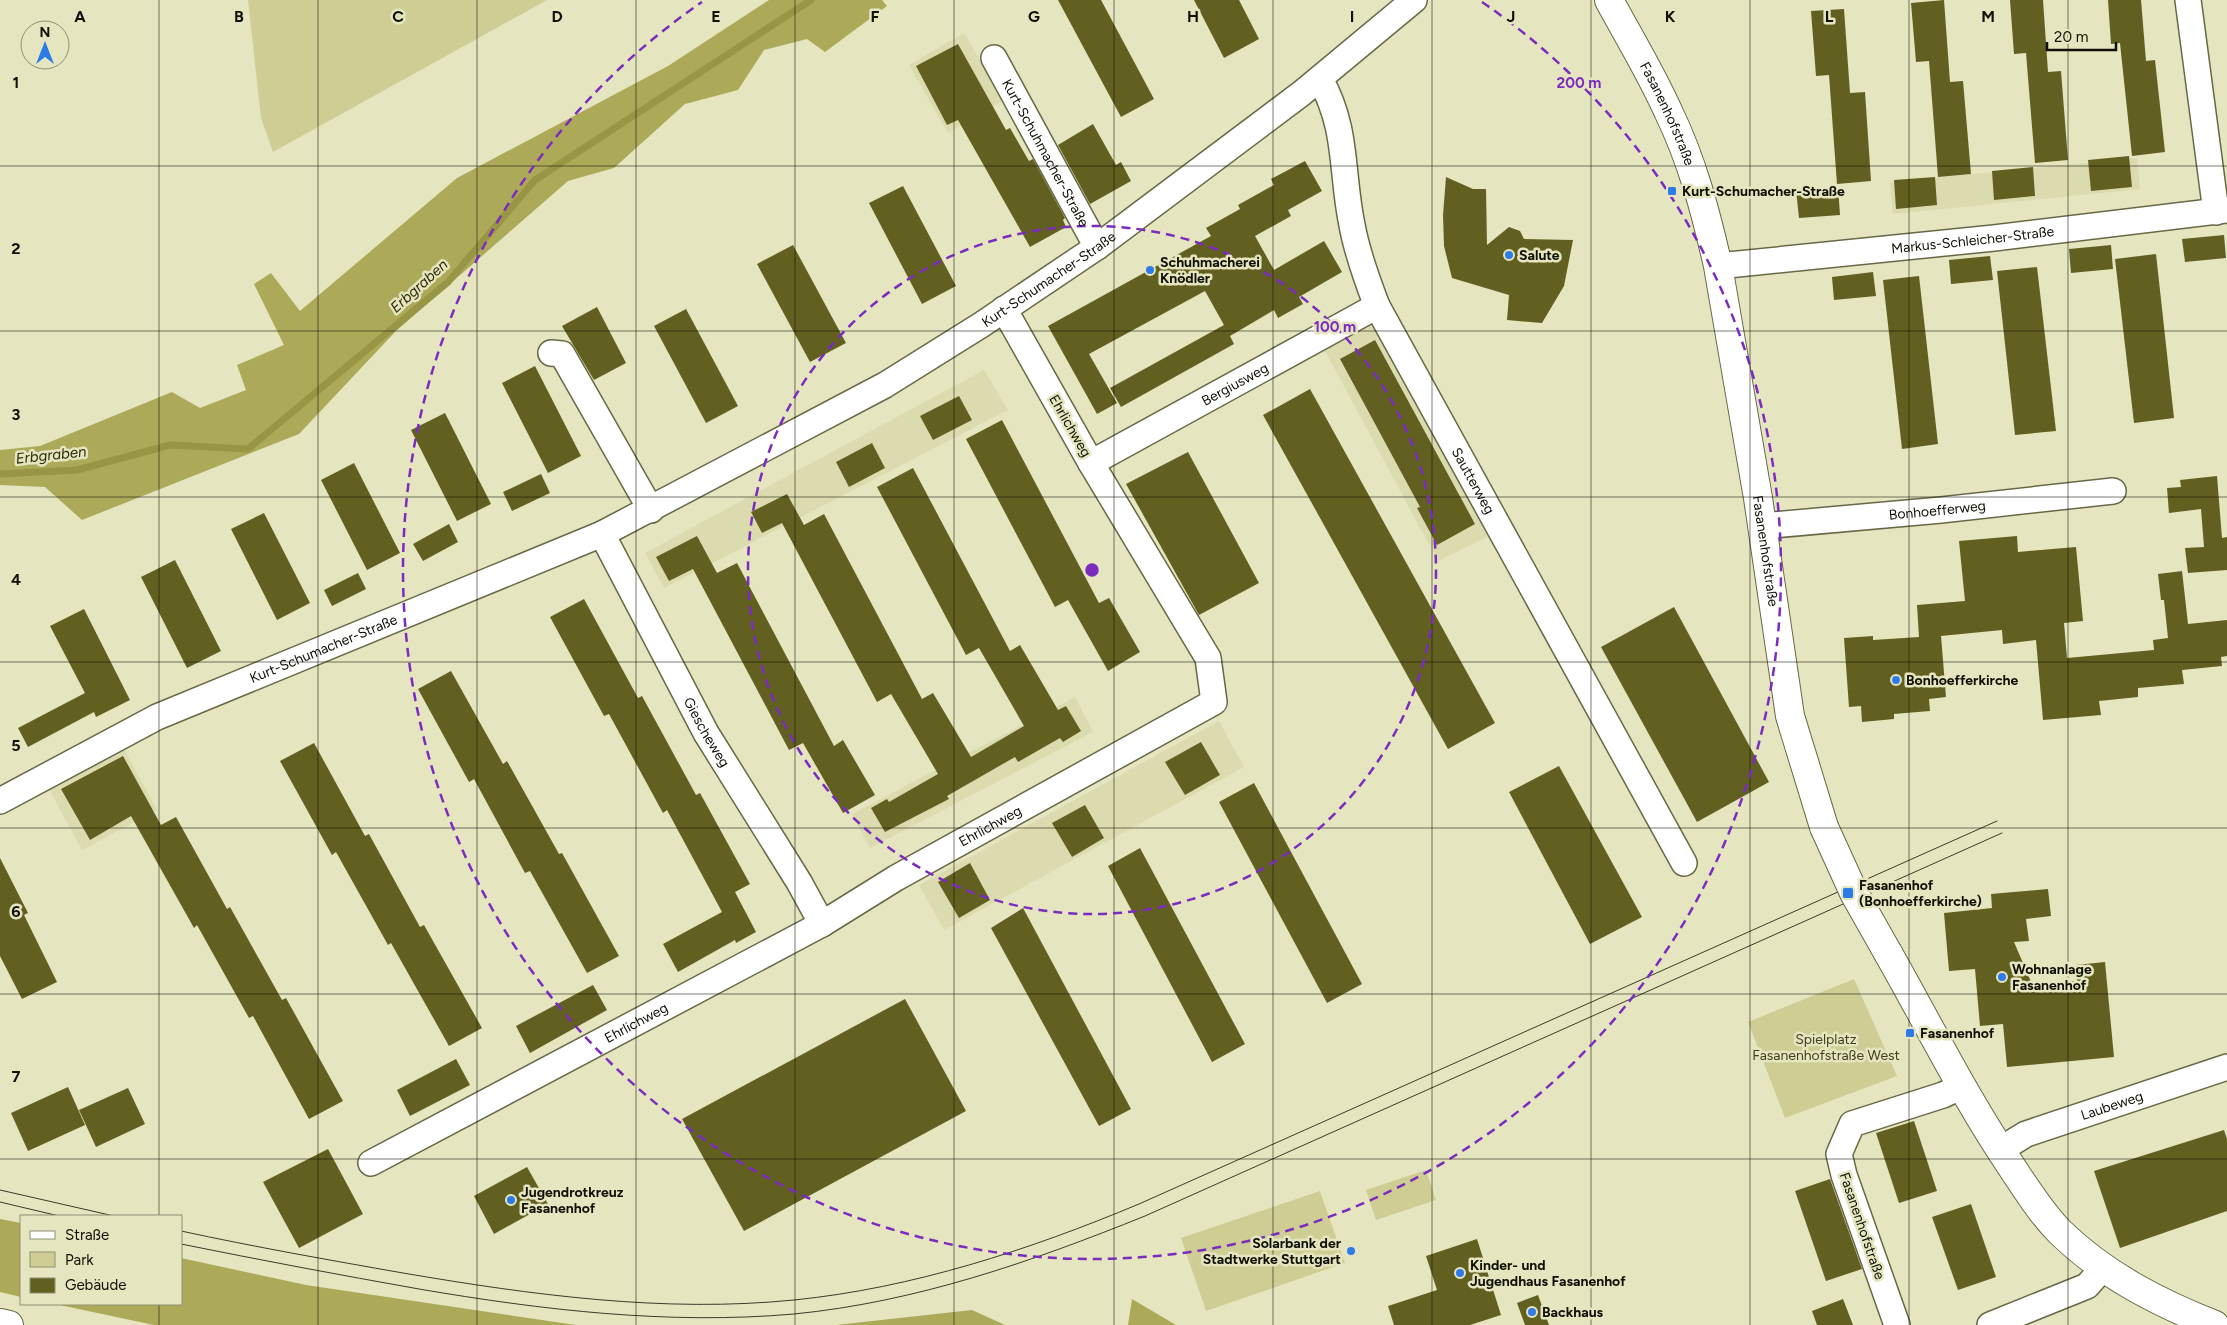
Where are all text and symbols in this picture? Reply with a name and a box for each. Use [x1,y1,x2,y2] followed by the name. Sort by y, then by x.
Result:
[74,7,86,26] text: A
[234,7,244,26] text: B
[392,7,404,26] text: C
[551,7,563,26] text: D
[711,7,721,26] text: E
[871,7,880,26] text: F
[1028,7,1040,26] text: G
[1187,7,1199,26] text: H
[1350,7,1354,26] text: I
[1507,7,1515,26] text: J
[1665,7,1676,26] text: K
[1825,7,1834,26] text: L
[1981,7,1995,26] text: M
[20,20,70,70] north arrow
[2047,20,2116,52] scale bar
[40,24,50,41] text: N
[2054,28,2088,46] text: 20 m
[1636,59,1698,168] street label: Fasanenhofstraße
[13,73,19,92] text: 1
[1557,74,1601,92] text: 200 m
[999,76,1093,230] street label: Kurt-Schuhmacher-Straße
[1682,183,1845,200] place label: Kurt-Schumacher-Straße
[1666,185,1678,197] marker: Kurt-Schumacher-Straße
[1890,222,2055,257] street label: Markus-Schleicher-Straße
[979,227,1119,331] street label: Kurt-Schumacher-Straße
[11,239,21,258] text: 2
[1519,247,1560,264] place label: Salute
[1503,249,1515,261] marker: Salute
[1160,254,1260,287] place label: Schuhmacherei Knödler
[387,256,451,316] water label: Erbgraben
[1144,264,1156,276] marker: Schuhmacherei Knödler
[1314,318,1356,336] text: 100 m
[1198,359,1271,409] street label: Bergiusweg
[1045,392,1095,460] street label: Ehrlichweg
[12,405,21,424] text: 3
[15,442,87,468] water label: Erbgraben
[1448,445,1498,517] street label: Sautterweg
[1749,494,1782,608] street label: Fasanenhofstraße
[1888,497,1987,523] street label: Bonhoefferweg
[1083,561,1101,579] centre of rings
[11,570,21,589] text: 4
[247,611,400,686] street label: Kurt-Schumacher-Straße
[1906,672,2019,689] place label: Bonhoefferkirche
[1890,674,1902,686] marker: Bonhoefferkirche
[680,694,733,770] street label: Giescheweg
[11,736,21,755] text: 5
[956,802,1024,850] street label: Ehrlichweg
[1859,877,1982,910] place label: Fasanenhof (Bonhoefferkirche)
[1841,886,1855,900] marker: Fasanenhof (Bonhoefferkirche)
[11,902,21,921] text: 6
[2012,961,2092,994] place label: Wohnanlage Fasanenhof
[1996,971,2008,983] marker: Wohnanlage Fasanenhof
[602,999,671,1046] street label: Ehrlichweg
[1920,1025,1995,1042] place label: Fasanenhof
[1904,1027,1916,1039] marker: Fasanenhof
[1752,1031,1900,1064] park label: Spielplatz Fasanenhofstraße West
[12,1067,21,1086] text: 7
[2078,1087,2145,1124] street label: Laubeweg
[1836,1170,1888,1282] street label: Fasanenhofstraße
[521,1184,624,1217] place label: Jugendrotkreuz Fasanenhof
[505,1194,517,1206] marker: Jugendrotkreuz Fasanenhof
[20,1215,182,1305] legend
[65,1226,109,1244] text: Straße
[1203,1235,1342,1268] place label: Solarbank der Stadtwerke Stuttgart
[1345,1245,1357,1257] marker: Solarbank der Stadtwerke Stuttgart
[65,1251,94,1269] text: Park
[1470,1257,1626,1290] place label: Kinder- und Jugendhaus Fasanenhof
[1454,1267,1466,1279] marker: Kinder- und Jugendhaus Fasanenhof
[65,1276,126,1294] text: Gebäude
[1542,1304,1604,1321] place label: Backhaus
[1526,1306,1538,1318] marker: Backhaus

